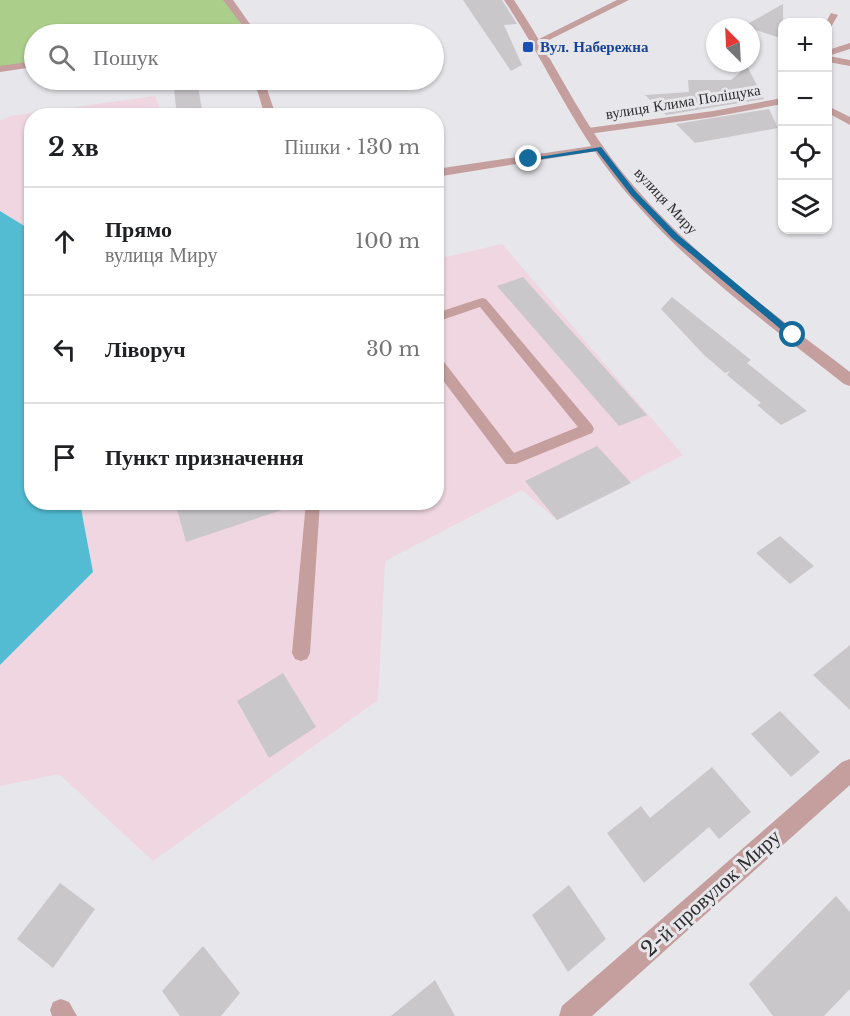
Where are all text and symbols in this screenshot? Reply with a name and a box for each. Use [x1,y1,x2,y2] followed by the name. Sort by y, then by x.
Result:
[706,18,760,72] north arrow
[778,18,832,234] map controls
[778,18,832,72] button: +
[24,24,444,90] search box
[540,37,649,56] place label: Вул. Набережна
[521,40,535,54] marker: Вул. Набережна
[45,41,78,74] icon: search
[93,44,159,71] text: Пошук
[778,72,832,126] button: −
[604,80,762,123] street label: вулиця Клима Поліщука
[778,126,832,180] button: locate
[48,131,99,163] text: 2 хв
[284,135,420,159] text: Пішки · 130 m
[515,145,541,171] route end
[631,163,702,238] street label: вулиця Миру
[778,180,832,234] button: layers
[105,216,172,243] text: Прямо
[48,225,81,258] icon: ahead
[355,229,420,253] text: 100 m
[105,243,217,267] text: вулиця Миру
[779,321,805,347] route start
[48,333,81,366] icon: left
[105,336,186,363] text: Ліворуч
[366,337,420,361] text: 30 m
[48,441,81,474] icon: arrive
[105,444,304,471] text: Пункт призначення
[636,823,786,962] street label: 2-й провулок Миру

